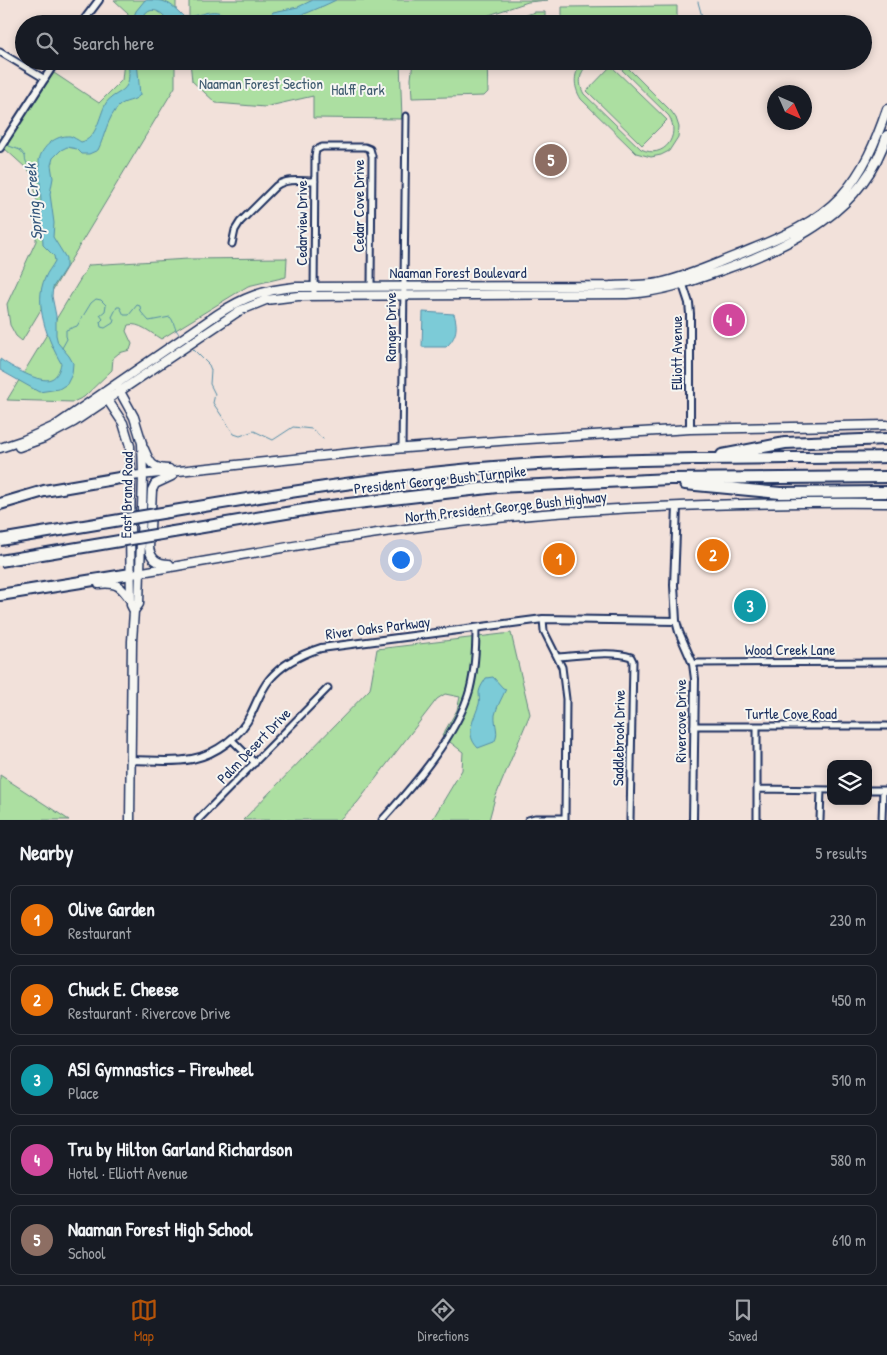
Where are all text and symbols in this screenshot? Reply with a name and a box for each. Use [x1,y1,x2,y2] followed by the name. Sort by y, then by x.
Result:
[15,15,872,70] search box
[33,29,61,57] icon: search
[73,30,154,56] text: Search here
[199,73,323,94] park label: Naaman Forest Section
[331,79,385,100] park label: Halff Park
[767,85,812,130] north arrow
[535,141,567,179] pin: 5
[348,159,369,253] street label: Cedar Cove Drive
[19,162,47,241] water label: Spring Creek
[291,180,312,266] street label: Cedarview Drive
[390,262,527,283] street label: Naaman Forest Boulevard
[380,292,401,362] street label: Ranger Drive
[713,301,745,339] pin: 4
[666,316,687,390] street label: Elliott Avenue
[115,451,138,539] street label: East Brand Road
[353,460,527,499] street label: President George Bush Turnpike
[404,485,608,528] street label: North President George Bush Highway
[697,536,729,574] pin: 2
[543,540,575,578] pin: 1
[388,547,414,573] your location
[734,587,766,625] pin: 3
[324,611,431,644] street label: River Oaks Parkway
[745,639,835,660] street label: Wood Creek Lane
[670,679,691,763] street label: Rivercove Drive
[607,690,630,786] street label: Saddlebrook Drive
[212,703,295,788] street label: Palm Desert Drive
[745,703,837,724] street label: Turtle Cove Road
[827,760,872,805] map controls
[827,760,872,805] button: layers
[20,838,73,867] text: Nearby
[816,842,867,864] text: 5 results
[68,896,155,922] text: Olive Garden
[34,909,40,931] text: 1
[830,909,866,931] text: 230 m
[68,922,131,944] text: Restaurant
[68,976,179,1002] text: Chuck E. Cheese
[33,989,41,1011] text: 2
[832,989,866,1011] text: 450 m
[68,1002,231,1024] text: Restaurant · Rivercove Drive
[68,1056,253,1082] text: ASI Gymnastics - Firewheel
[33,1069,41,1091] text: 3
[832,1069,866,1091] text: 510 m
[68,1082,99,1104] text: Place
[68,1136,293,1162] text: Tru by Hilton Garland Richardson
[34,1149,40,1171] text: 4
[831,1149,866,1171] text: 580 m
[68,1162,188,1184] text: Hotel · Elliott Avenue
[68,1216,253,1242] text: Naaman Forest High School
[34,1229,40,1251] text: 5
[832,1229,866,1251] text: 610 m
[68,1242,105,1264] text: School
[130,1296,158,1345] tab: Map
[417,1296,469,1345] tab: Directions
[729,1296,757,1345] tab: Saved

